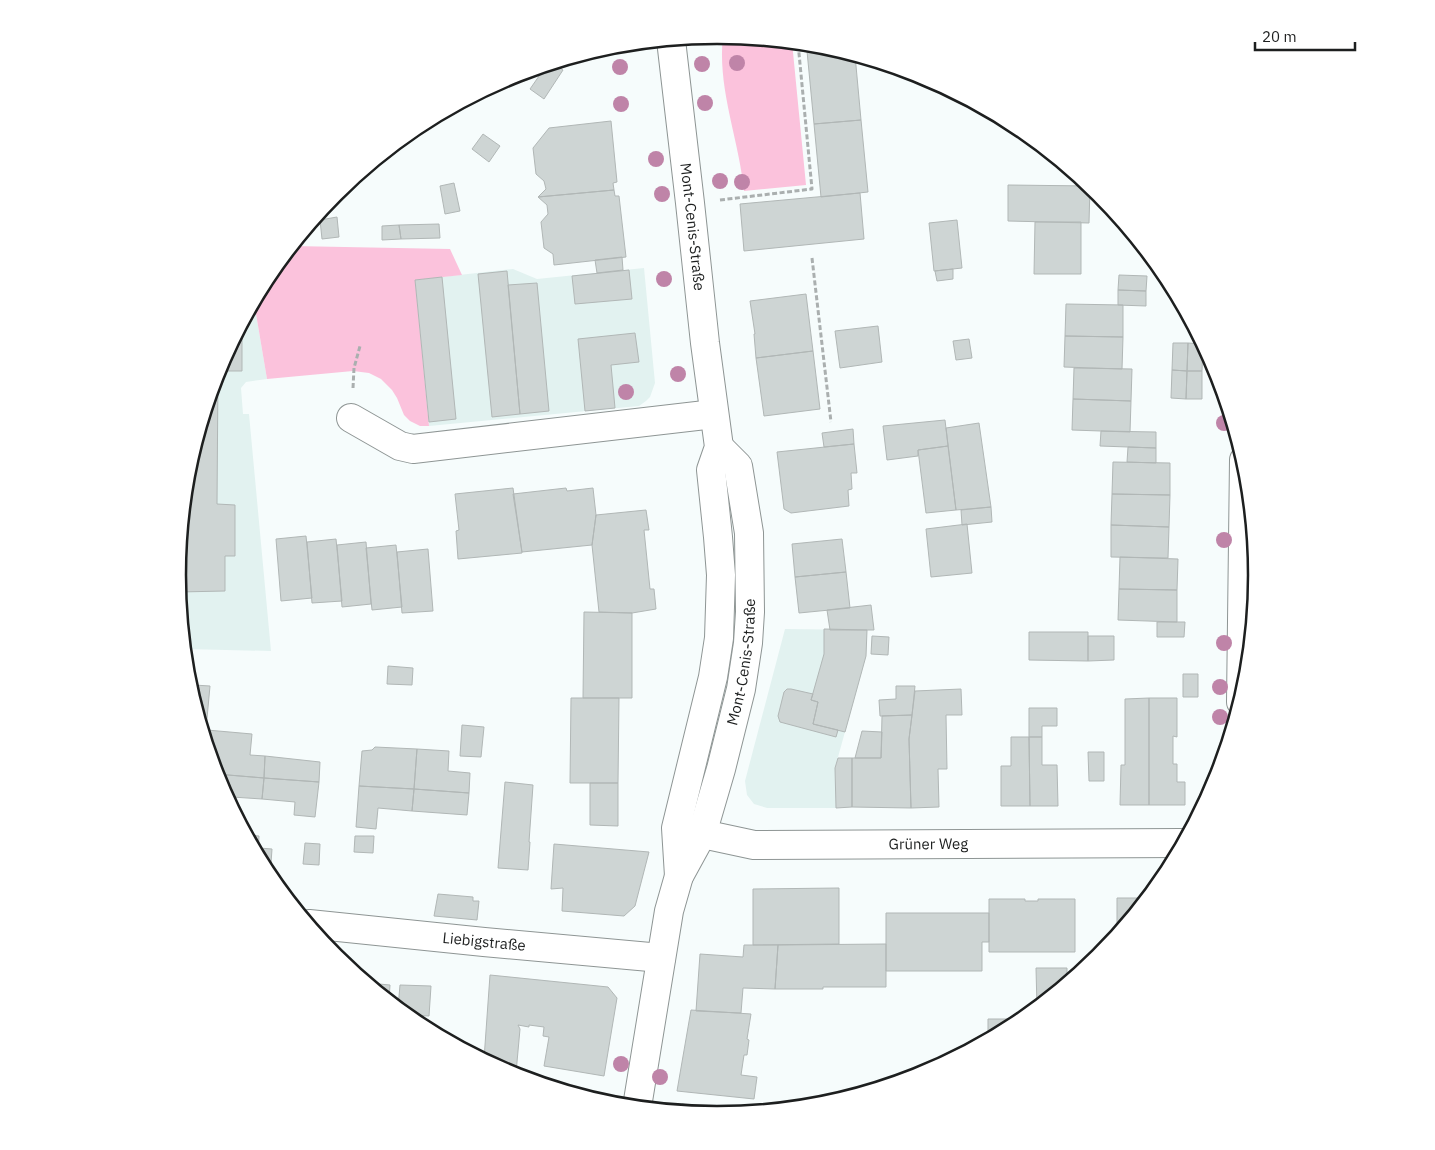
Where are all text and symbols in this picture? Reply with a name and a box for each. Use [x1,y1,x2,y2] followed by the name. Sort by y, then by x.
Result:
[1255,20,1355,52] scale bar
[1262,27,1297,46] text: 20 m
[676,162,709,292] street label: Mont-Cenis-Straße
[722,598,759,727] street label: Mont-Cenis-Straße
[889,834,968,853] street label: Grüner Weg
[442,928,527,955] street label: Liebigstraße

